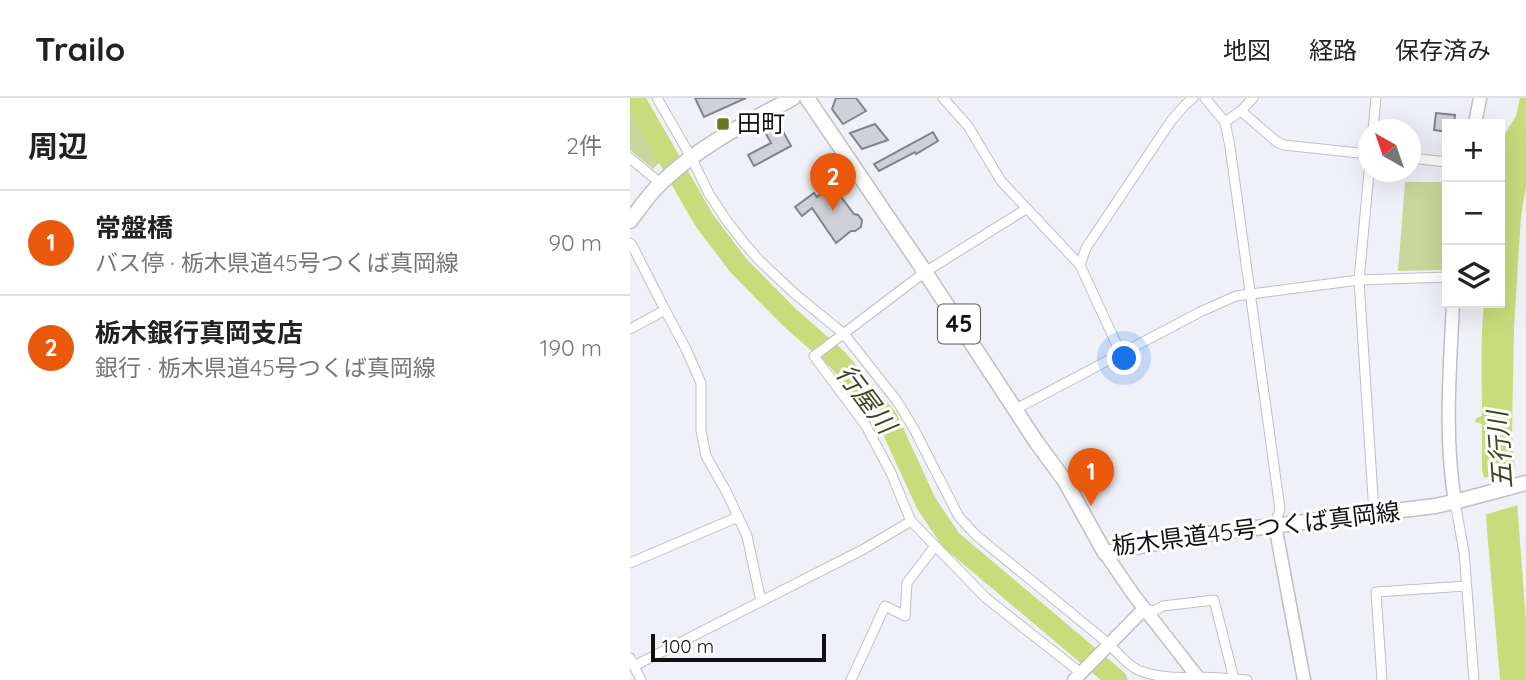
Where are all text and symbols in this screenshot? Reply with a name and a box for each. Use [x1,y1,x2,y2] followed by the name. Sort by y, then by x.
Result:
[35,28,125,69] text: Trailo
[1223,35,1271,65] text: 地図
[1309,35,1357,65] text: 経路
[1395,35,1491,65] text: 保存済み
[737,108,785,138] place label: 田町
[715,116,731,132] marker: 田町
[1358,119,1421,182] north arrow
[1442,119,1505,308] map controls
[1442,119,1505,182] button: +
[28,127,88,165] text: 周辺
[566,131,602,160] text: 2件
[810,153,856,211] pin: 2
[1442,182,1505,245] button: −
[95,211,173,244] text: 常盤橋
[47,228,55,257] text: 1
[548,228,602,257] text: 90 m
[1442,245,1505,308] button: layers
[95,248,459,277] text: バス停 · 栃木県道45号つくば真岡線
[938,304,980,344] road number: 45
[95,316,303,349] text: 栃木銀行真岡支店
[44,333,58,362] text: 2
[540,333,602,362] text: 190 m
[1107,341,1141,375] your location
[95,353,436,382] text: 銀行 · 栃木県道45号つくば真岡線
[830,358,905,442] water label: 行屋川
[1480,407,1519,490] water label: 五行川
[1068,448,1114,506] pin: 1
[1110,495,1402,561] street label: 栃木県道45号つくば真岡線
[651,631,826,663] scale bar
[662,634,714,658] text: 100 m

